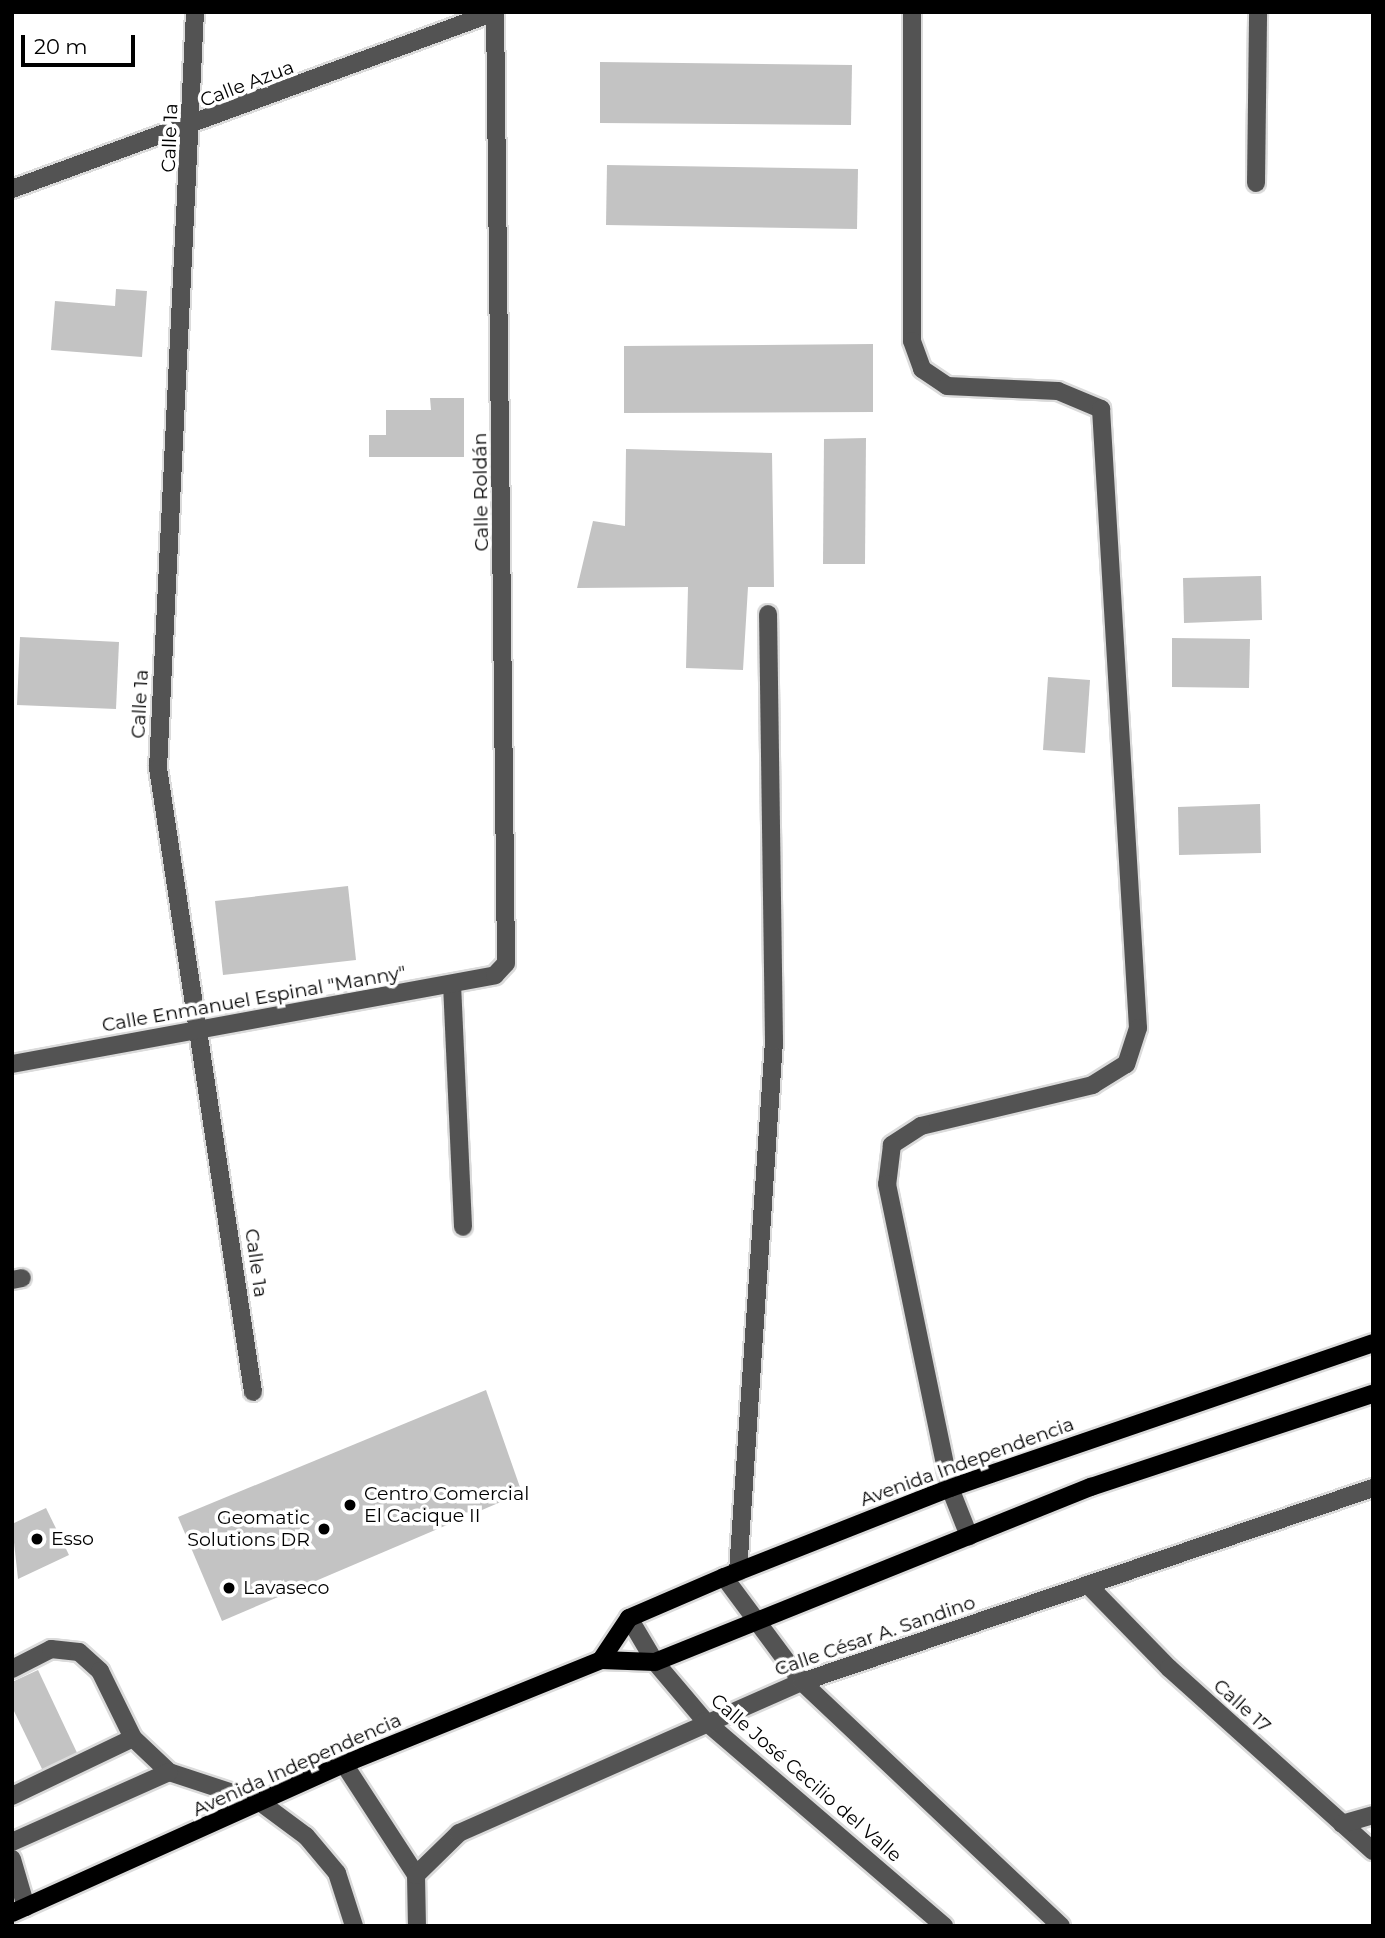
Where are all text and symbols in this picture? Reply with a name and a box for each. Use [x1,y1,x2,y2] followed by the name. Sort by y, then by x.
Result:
[24,21,138,65] scale bar
[34,34,88,59] text: 20 m
[197,56,297,112] street label: Calle Azua
[157,103,183,173] street label: Calle 1a
[469,432,493,552] street label: Calle Roldán
[127,669,153,739] street label: Calle 1a
[100,961,408,1037] street label: Calle Enmanuel Espinal "Manny"
[240,1227,272,1299] street label: Calle 1a
[857,1413,1077,1511] street label: Avenida Independencia
[364,1483,529,1527] place label: Centro Comercial El Cacique II
[342,1497,358,1513] marker: Centro Comercial El Cacique II
[187,1507,310,1551] place label: Geomatic Solutions DR
[316,1521,332,1537] marker: Geomatic Solutions DR
[51,1528,94,1550] place label: Esso
[29,1531,45,1547] marker: Esso
[243,1577,330,1599] place label: Lavaseco
[221,1580,237,1596] marker: Lavaseco
[772,1591,978,1681] street label: Calle César A. Sandino
[1209,1674,1275,1738] street label: Calle 17
[706,1689,906,1867] street label: Calle José Cecilio del Valle
[189,1709,405,1821] street label: Avenida Independencia

